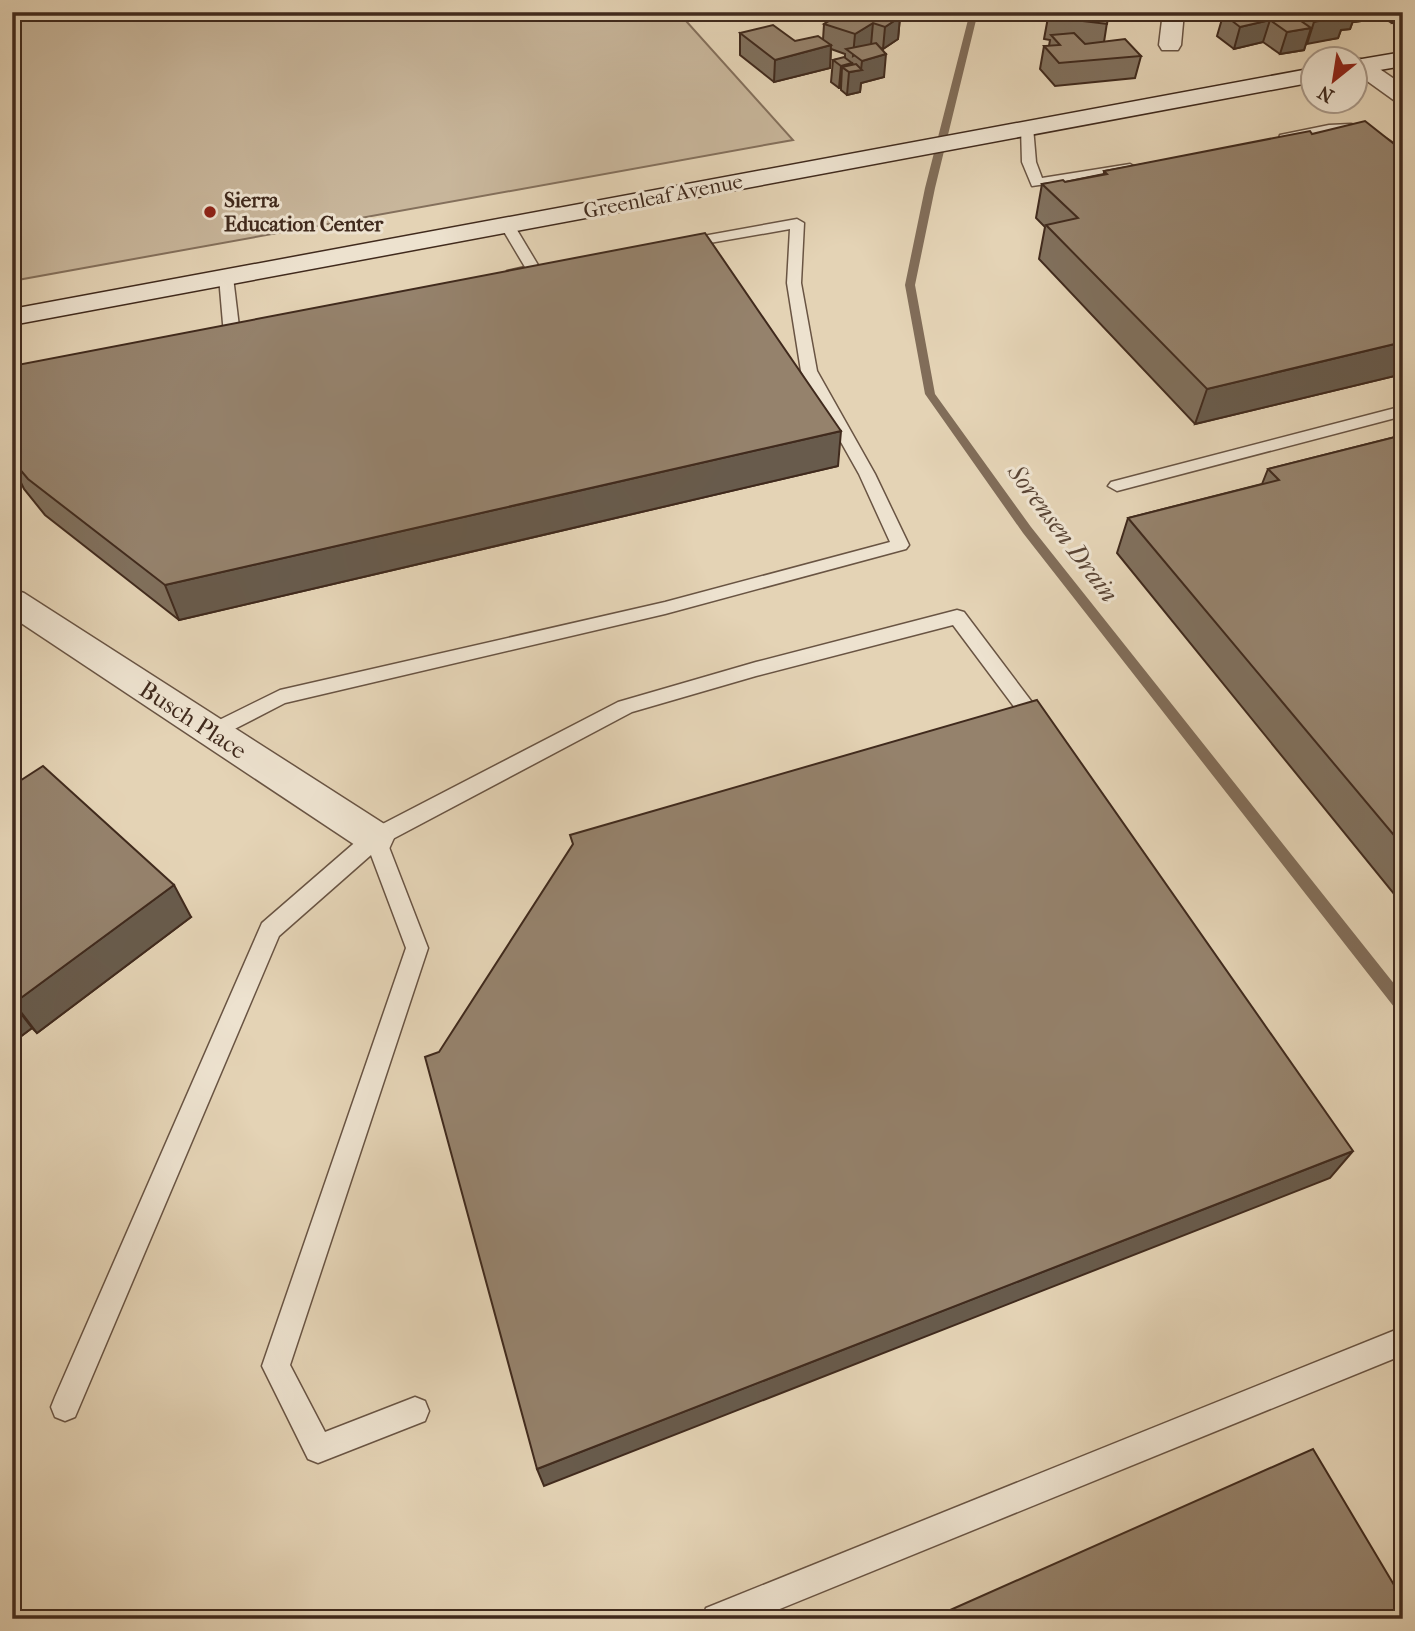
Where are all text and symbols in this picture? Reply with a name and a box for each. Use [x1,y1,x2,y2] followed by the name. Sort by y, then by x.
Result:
[1300,46,1370,116] north arrow
[1314,80,1338,107] text: N
[581,169,745,223] street label: Greenleaf Avenue
[224,188,384,236] place label: Sierra Education Center
[202,204,218,220] marker: Sierra Education Center
[1000,457,1125,608] water label: Sorensen Drain
[134,675,252,765] street label: Busch Place

